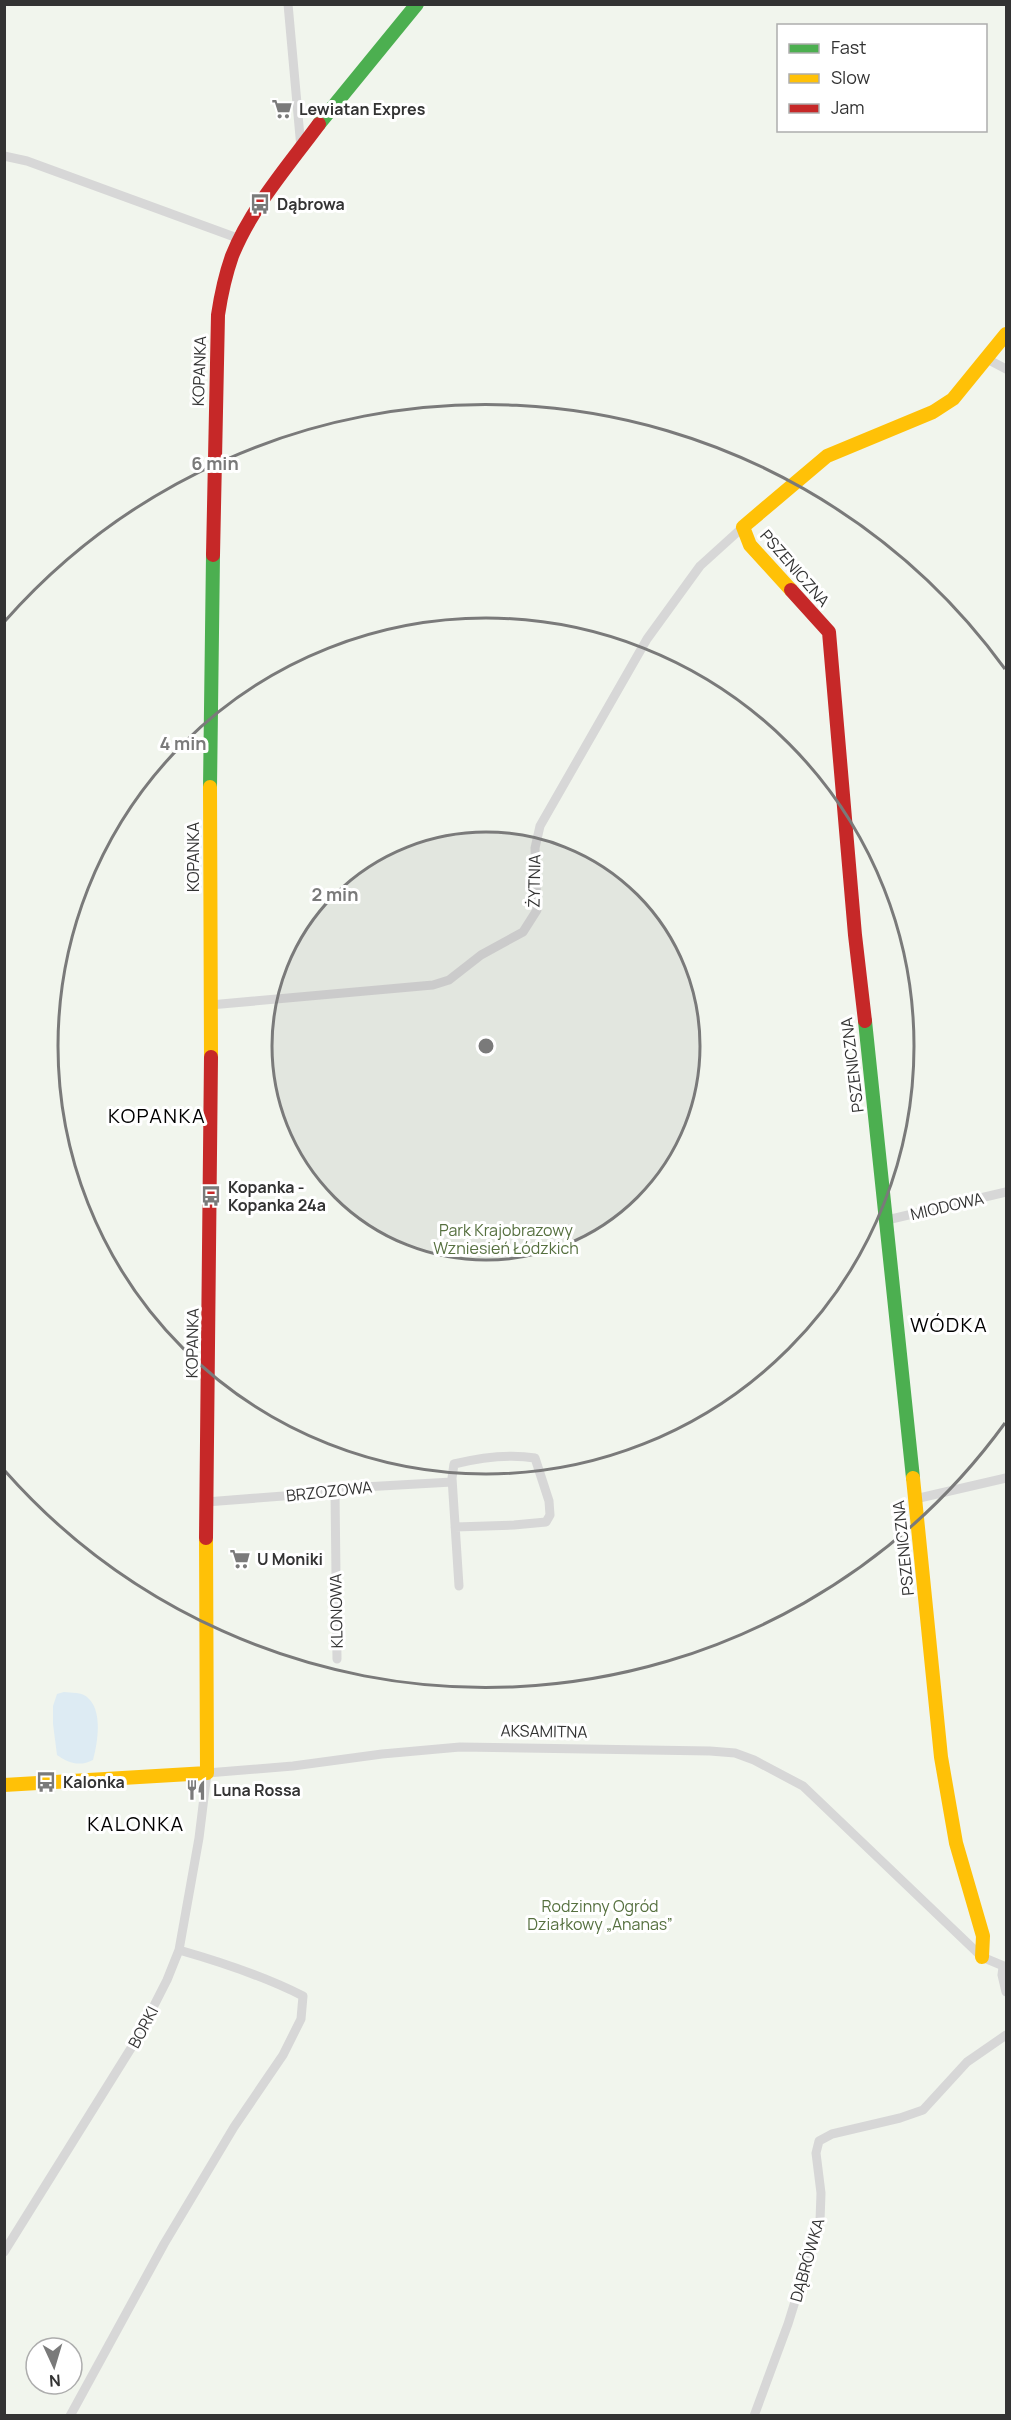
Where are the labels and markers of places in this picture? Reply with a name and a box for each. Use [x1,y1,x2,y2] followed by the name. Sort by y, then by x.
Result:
[270,97,294,121] supermarket icon: Lewiatan Expres
[299,98,426,120] place label: Lewiatan Expres
[248,192,272,216] bus stop icon: Dąbrowa
[277,193,345,215] place label: Dąbrowa
[476,1036,496,1056] centre of rings
[228,1176,326,1216] place label: Kopanka - Kopanka 24a
[199,1184,223,1208] bus stop icon: Kopanka - Kopanka 24a
[228,1547,252,1571] supermarket icon: U Moniki
[257,1548,323,1570] place label: U Moniki
[34,1770,58,1794] bus stop icon: Kalonka
[63,1771,125,1793] place label: Kalonka
[184,1778,208,1802] restaurant icon: Luna Rossa
[213,1779,301,1801] place label: Luna Rossa

